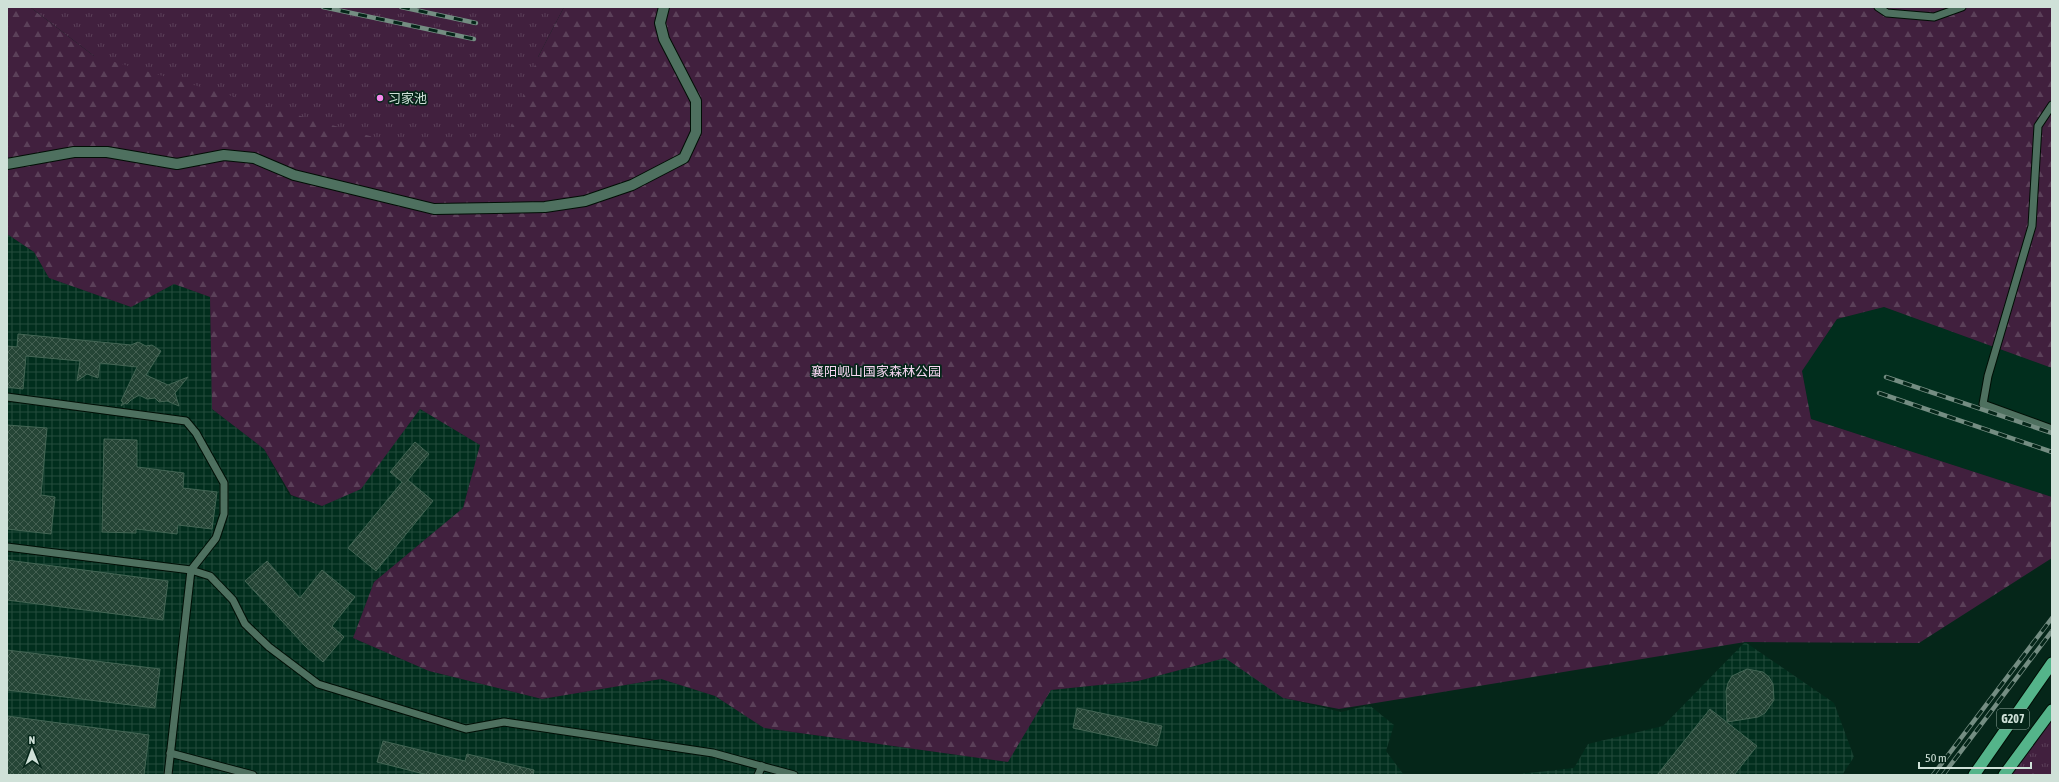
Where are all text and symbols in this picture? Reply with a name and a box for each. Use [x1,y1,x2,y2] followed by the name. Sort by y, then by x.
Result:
[388,91,427,106] place label: 习家池
[375,93,385,103] marker: 习家池
[811,364,941,379] park label: 襄阳岘山国家森林公园
[1997,709,2029,729] road number: G207
[12,730,52,770] north arrow
[28,734,35,746] text: N
[1919,744,2031,770] scale bar
[1925,751,1947,765] text: 50 m

